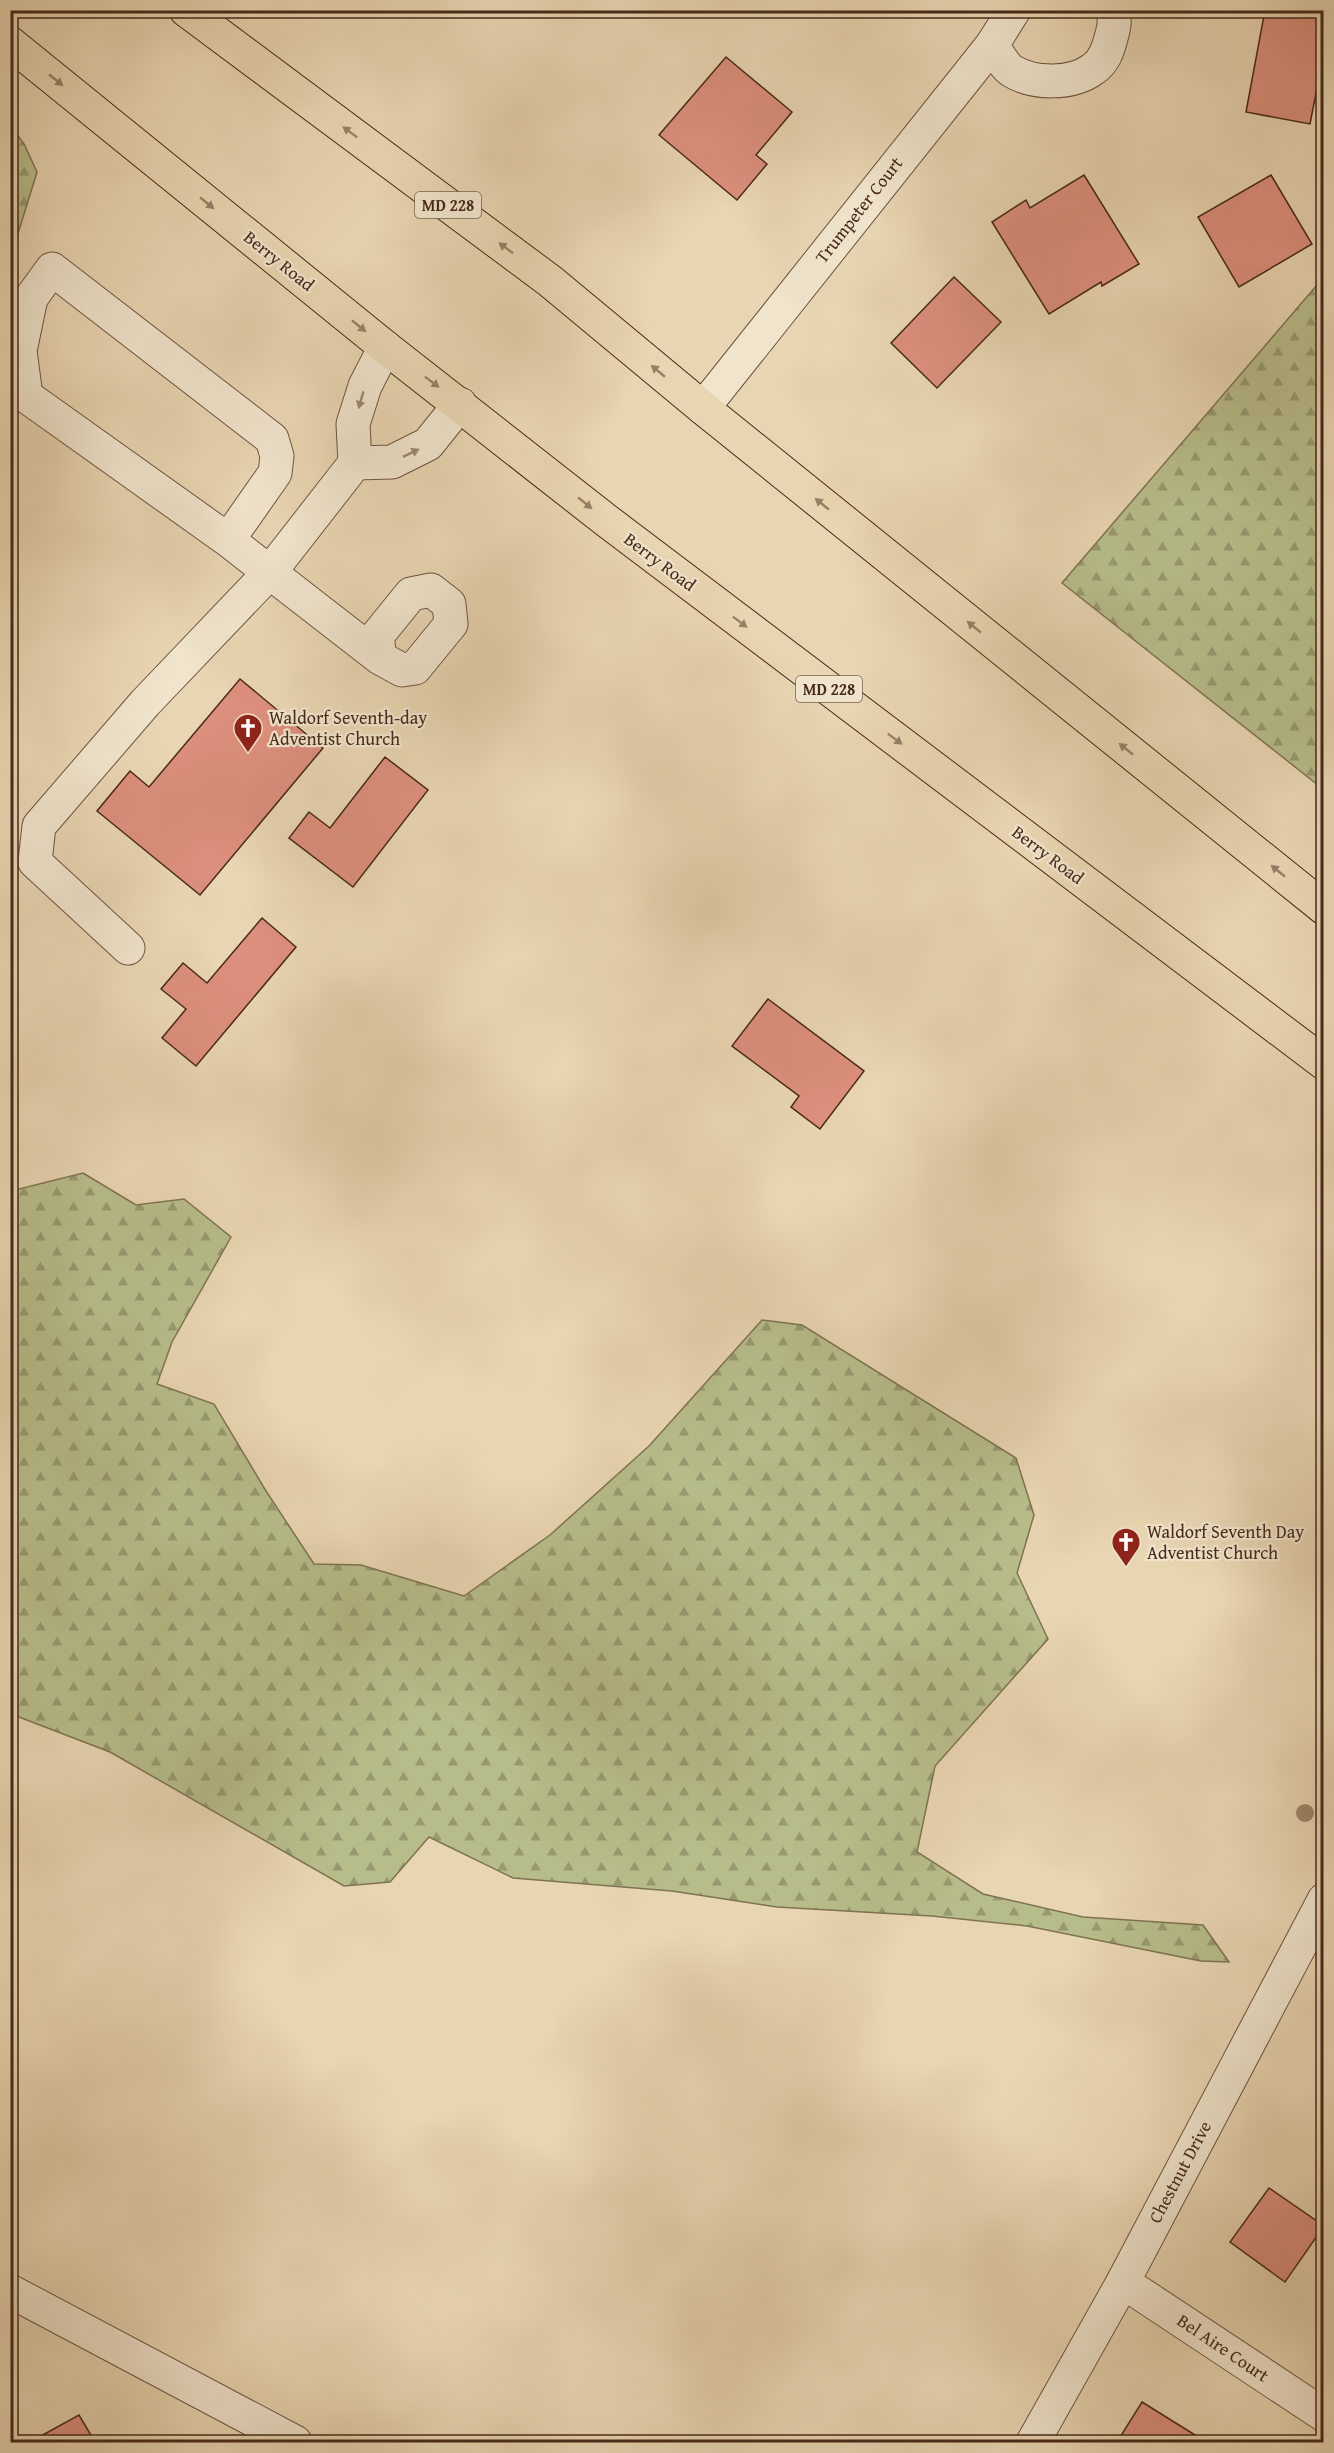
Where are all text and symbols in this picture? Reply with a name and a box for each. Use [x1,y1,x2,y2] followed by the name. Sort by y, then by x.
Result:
[48,73,63,86] one-way arrow
[342,126,358,138] one-way arrow
[808,150,909,269] street label: Trumpeter Court
[415,192,481,218] road number: MD 228
[200,196,215,208] one-way arrow
[238,224,321,298] street label: Berry Road
[499,243,514,255] one-way arrow
[351,319,367,332] one-way arrow
[650,364,666,377] one-way arrow
[424,376,440,389] one-way arrow
[355,391,365,409] one-way arrow
[402,448,419,457] one-way arrow
[577,497,593,510] one-way arrow
[814,498,830,511] one-way arrow
[619,526,702,598] street label: Berry Road
[732,615,748,628] one-way arrow
[966,620,982,633] one-way arrow
[796,676,862,702] road number: MD 228
[269,704,427,752] place label: Waldorf Seventh-day Adventist Church
[232,712,264,754] church icon: Waldorf Seventh-day Adventist Church
[888,733,903,745] one-way arrow
[1119,743,1134,756] one-way arrow
[1007,819,1090,891] street label: Berry Road
[1270,865,1286,878] one-way arrow
[1147,1518,1304,1566] place label: Waldorf Seventh Day Adventist Church
[1110,1526,1142,1568] church icon: Waldorf Seventh Day Adventist Church
[1141,2116,1218,2228] street label: Chestnut Drive
[1172,2307,1275,2389] street label: Bel Aire Court

